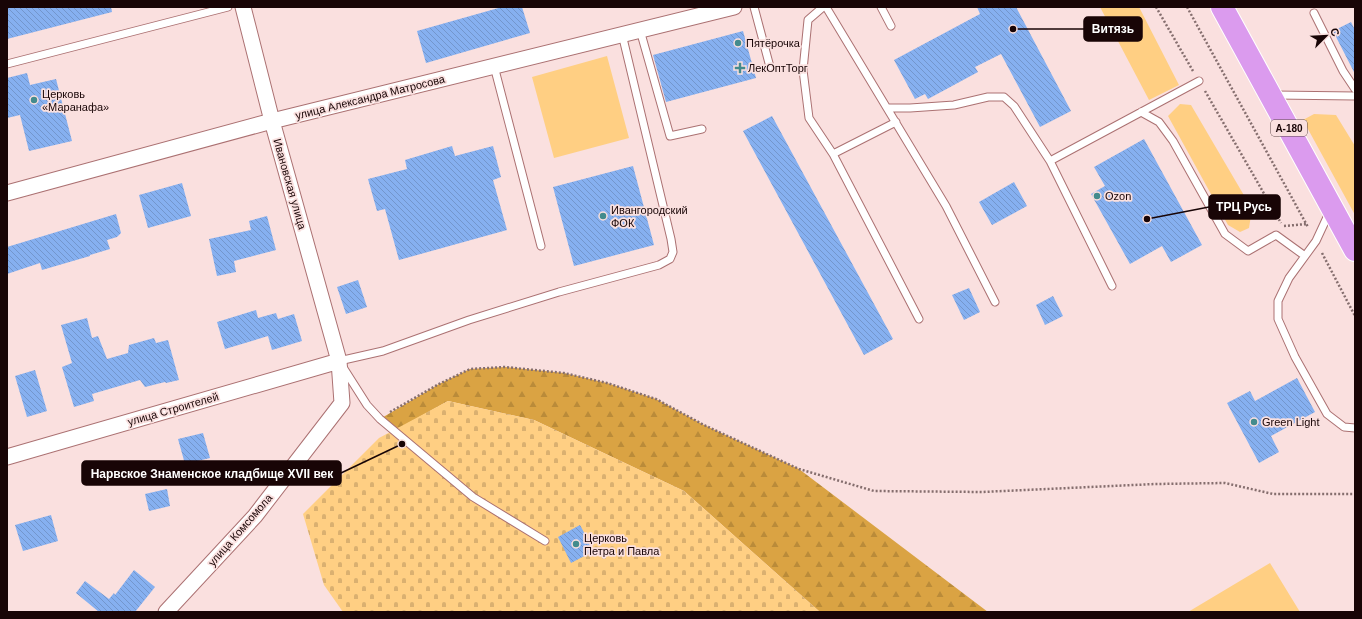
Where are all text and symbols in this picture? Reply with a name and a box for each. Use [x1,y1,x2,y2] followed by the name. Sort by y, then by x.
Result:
[1306,16,1346,56] north arrow
[1084,17,1142,41] callout: Витязь
[1092,22,1134,36] text: Витязь
[1328,26,1342,38] text: С
[746,37,801,49] place label: Пятёрочка
[733,38,743,48] marker: Пятёрочка
[748,62,808,74] place label: ЛекОптТорг
[735,63,745,73] marker: ЛекОптТорг
[294,72,447,121] street label: улица Александра Матросова
[42,88,109,113] place label: Церковь «Маранафа»
[29,95,39,105] marker: Церковь «Маранафа»
[1271,120,1307,136] road number: А-180
[271,137,309,231] street label: Ивановская улица
[1105,190,1131,202] place label: Ozon
[1092,191,1102,201] marker: Ozon
[1209,195,1280,219] callout: ТРЦ Русь
[1216,200,1272,214] text: ТРЦ Русь
[611,204,688,229] place label: Ивангородский ФОК
[598,211,608,221] marker: Ивангородский ФОК
[126,390,220,428] street label: улица Строителей
[1262,416,1319,428] place label: Green Light
[1249,417,1259,427] marker: Green Light
[82,461,341,485] callout: Нарвское Знаменское кладбище XVII век
[91,467,334,481] text: Нарвское Знаменское кладбище XVII век
[206,491,275,568] street label: улица Комсомола
[584,532,660,557] place label: Церковь Петра и Павла
[571,539,581,549] marker: Церковь Петра и Павла

